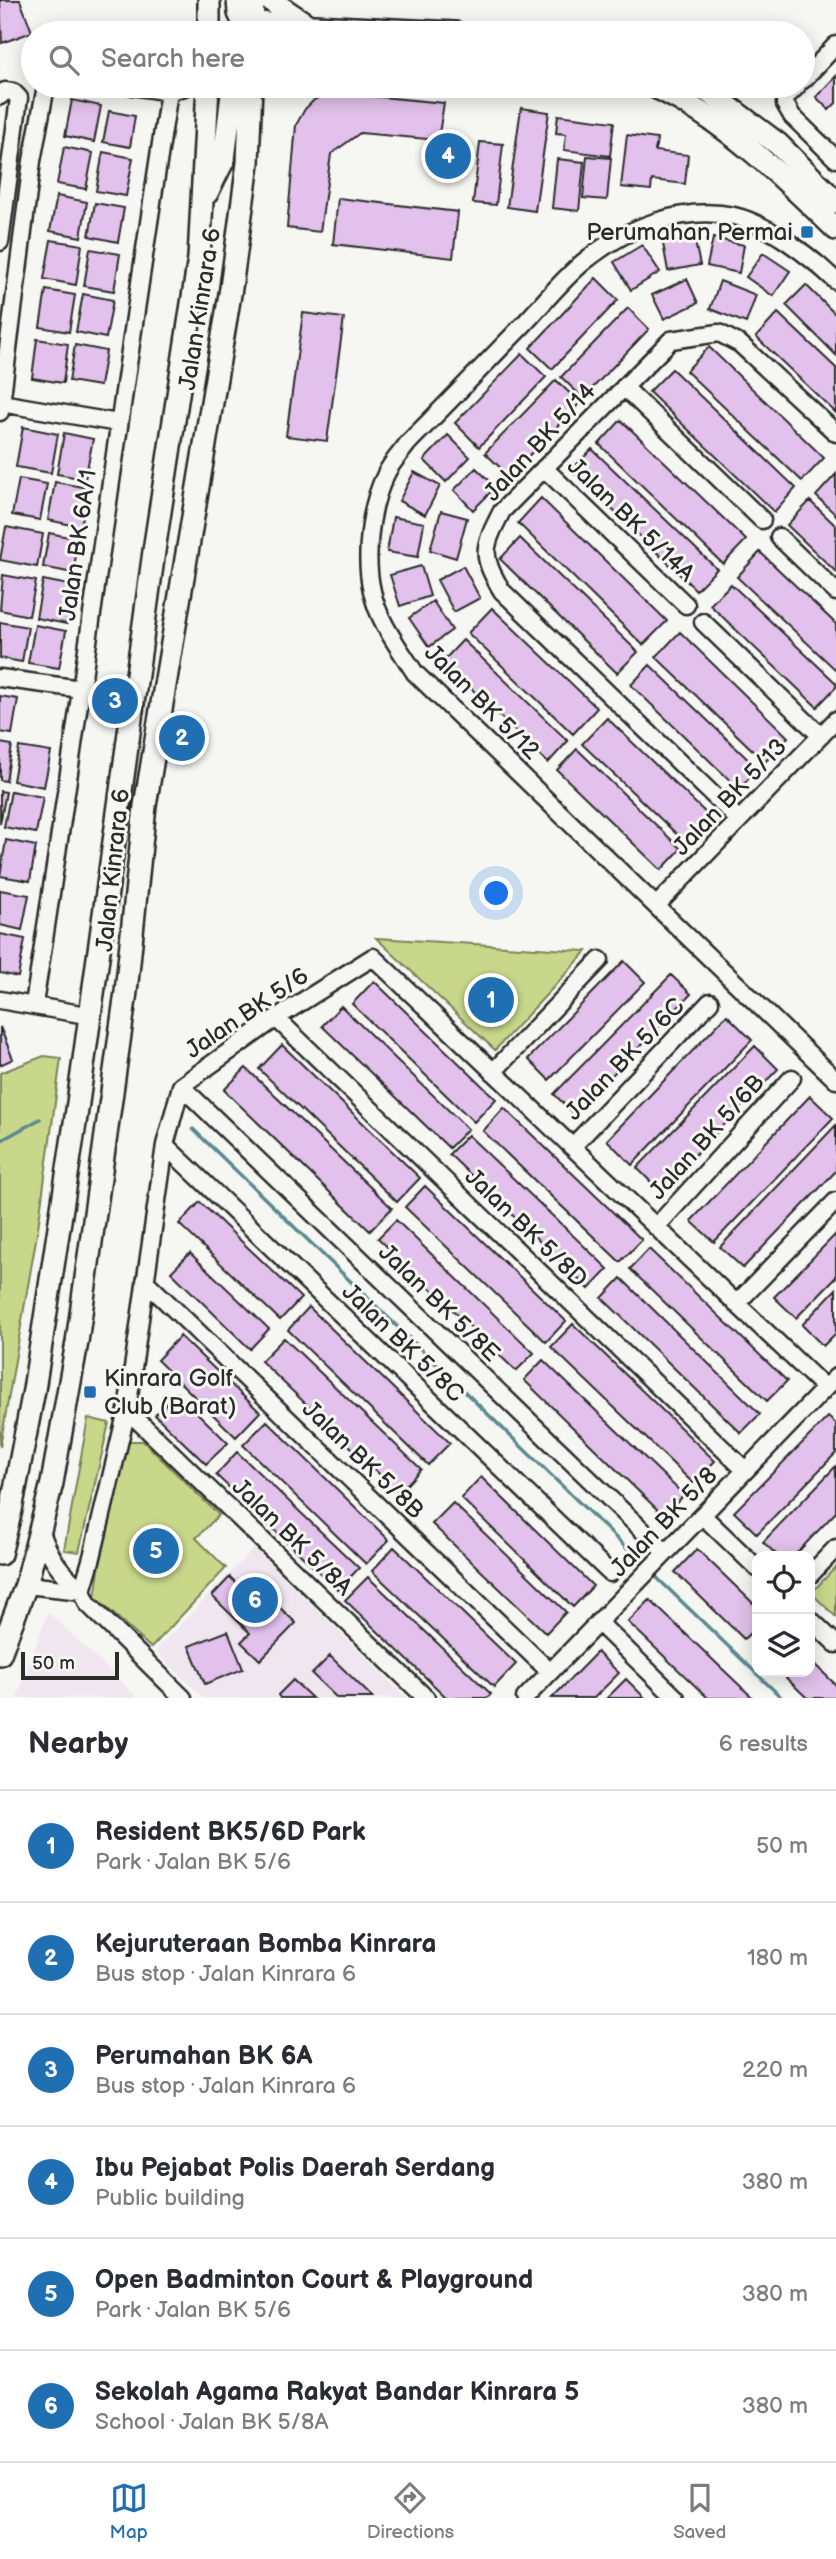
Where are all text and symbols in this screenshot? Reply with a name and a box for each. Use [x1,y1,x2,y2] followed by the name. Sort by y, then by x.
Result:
[21,21,815,98] search box
[45,41,83,79] icon: search
[101,44,245,75] text: Search here
[425,130,471,182] pin: 4
[586,218,793,247] place label: Perumahan Permai
[799,224,815,240] marker: Perumahan Permai
[173,226,227,392] street label: Jalan Kinrara 6
[478,377,602,507] street label: Jalan BK 5/14
[561,452,701,588] street label: Jalan BK 5/14A
[53,468,103,622] street label: Jalan BK 6A/1
[418,638,546,766] street label: Jalan BK 5/12
[92,675,138,727] pin: 3
[159,712,205,764] pin: 2
[667,732,793,862] street label: Jalan BK 5/13
[90,787,136,953] street label: Jalan Kinrara 6
[479,876,513,910] your location
[180,961,314,1065] street label: Jalan BK 5/6
[468,974,514,1026] pin: 1
[559,992,691,1126] street label: Jalan BK 5/6C
[643,1068,771,1206] street label: Jalan BK 5/6B
[459,1162,593,1294] street label: Jalan BK 5/8D
[372,1238,506,1368] street label: Jalan BK 5/8E
[336,1278,470,1408] street label: Jalan BK 5/8C
[104,1364,236,1421] place label: Kinrara Golf Club (Barat)
[82,1384,98,1400] marker: Kinrara Golf Club (Barat)
[296,1395,430,1525] street label: Jalan BK 5/8B
[604,1461,724,1583] street label: Jalan BK 5/8
[226,1472,358,1602] street label: Jalan BK 5/8A
[133,1525,179,1577] pin: 5
[752,1551,815,1677] map controls
[752,1551,815,1614] button: locate
[232,1574,278,1626] pin: 6
[752,1614,815,1677] button: layers
[21,1649,119,1681] scale bar
[32,1652,75,1675] text: 50 m
[28,1726,128,1762] text: Nearby
[719,1730,808,1758] text: 6 results
[95,1817,366,1848] text: Resident BK5/6D Park
[46,1832,56,1860] text: 1
[756,1832,808,1860] text: 50 m
[95,1848,291,1876] text: Park · Jalan BK 5/6
[95,1929,436,1960] text: Kejuruteraan Bomba Kinrara
[44,1944,58,1972] text: 2
[747,1944,808,1972] text: 180 m
[95,1960,356,1988] text: Bus stop · Jalan Kinrara 6
[95,2041,312,2072] text: Perumahan BK 6A
[44,2056,58,2084] text: 3
[742,2056,808,2084] text: 220 m
[95,2072,356,2100] text: Bus stop · Jalan Kinrara 6
[95,2153,495,2184] text: Ibu Pejabat Polis Daerah Serdang
[44,2168,58,2196] text: 4
[742,2168,808,2196] text: 380 m
[95,2184,245,2212] text: Public building
[95,2265,533,2296] text: Open Badminton Court & Playground
[44,2280,58,2308] text: 5
[742,2280,808,2308] text: 380 m
[95,2296,291,2324] text: Park · Jalan BK 5/6
[95,2377,579,2408] text: Sekolah Agama Rakyat Bandar Kinrara 5
[44,2392,58,2420] text: 6
[742,2392,808,2420] text: 380 m
[95,2408,328,2436] text: School · Jalan BK 5/8A
[110,2479,148,2544] tab: Map
[367,2479,454,2544] tab: Directions
[673,2479,726,2544] tab: Saved

